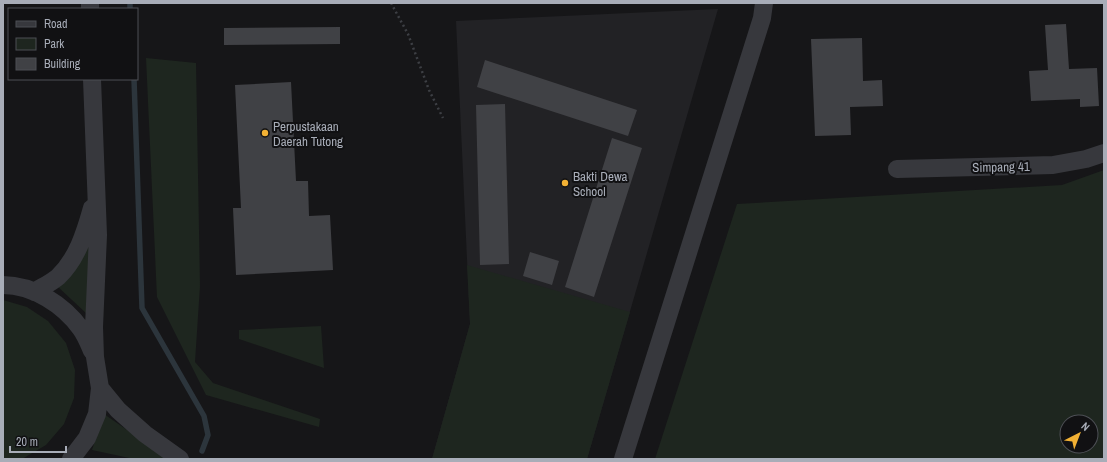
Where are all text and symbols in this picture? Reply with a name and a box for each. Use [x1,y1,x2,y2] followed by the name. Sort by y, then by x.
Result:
[8,8,138,80] legend
[44,16,68,32] text: Road
[44,36,64,52] text: Park
[44,56,81,72] text: Building
[273,118,343,150] place label: Perpustakaan Daerah Tutong
[260,128,270,138] marker: Perpustakaan Daerah Tutong
[972,158,1030,176] street label: Simpang 41
[573,168,628,200] place label: Bakti Dewa School
[560,178,570,188] marker: Bakti Dewa School
[1059,414,1099,454] north arrow
[1079,419,1093,434] text: N
[10,428,66,454] scale bar
[16,434,38,450] text: 20 m

